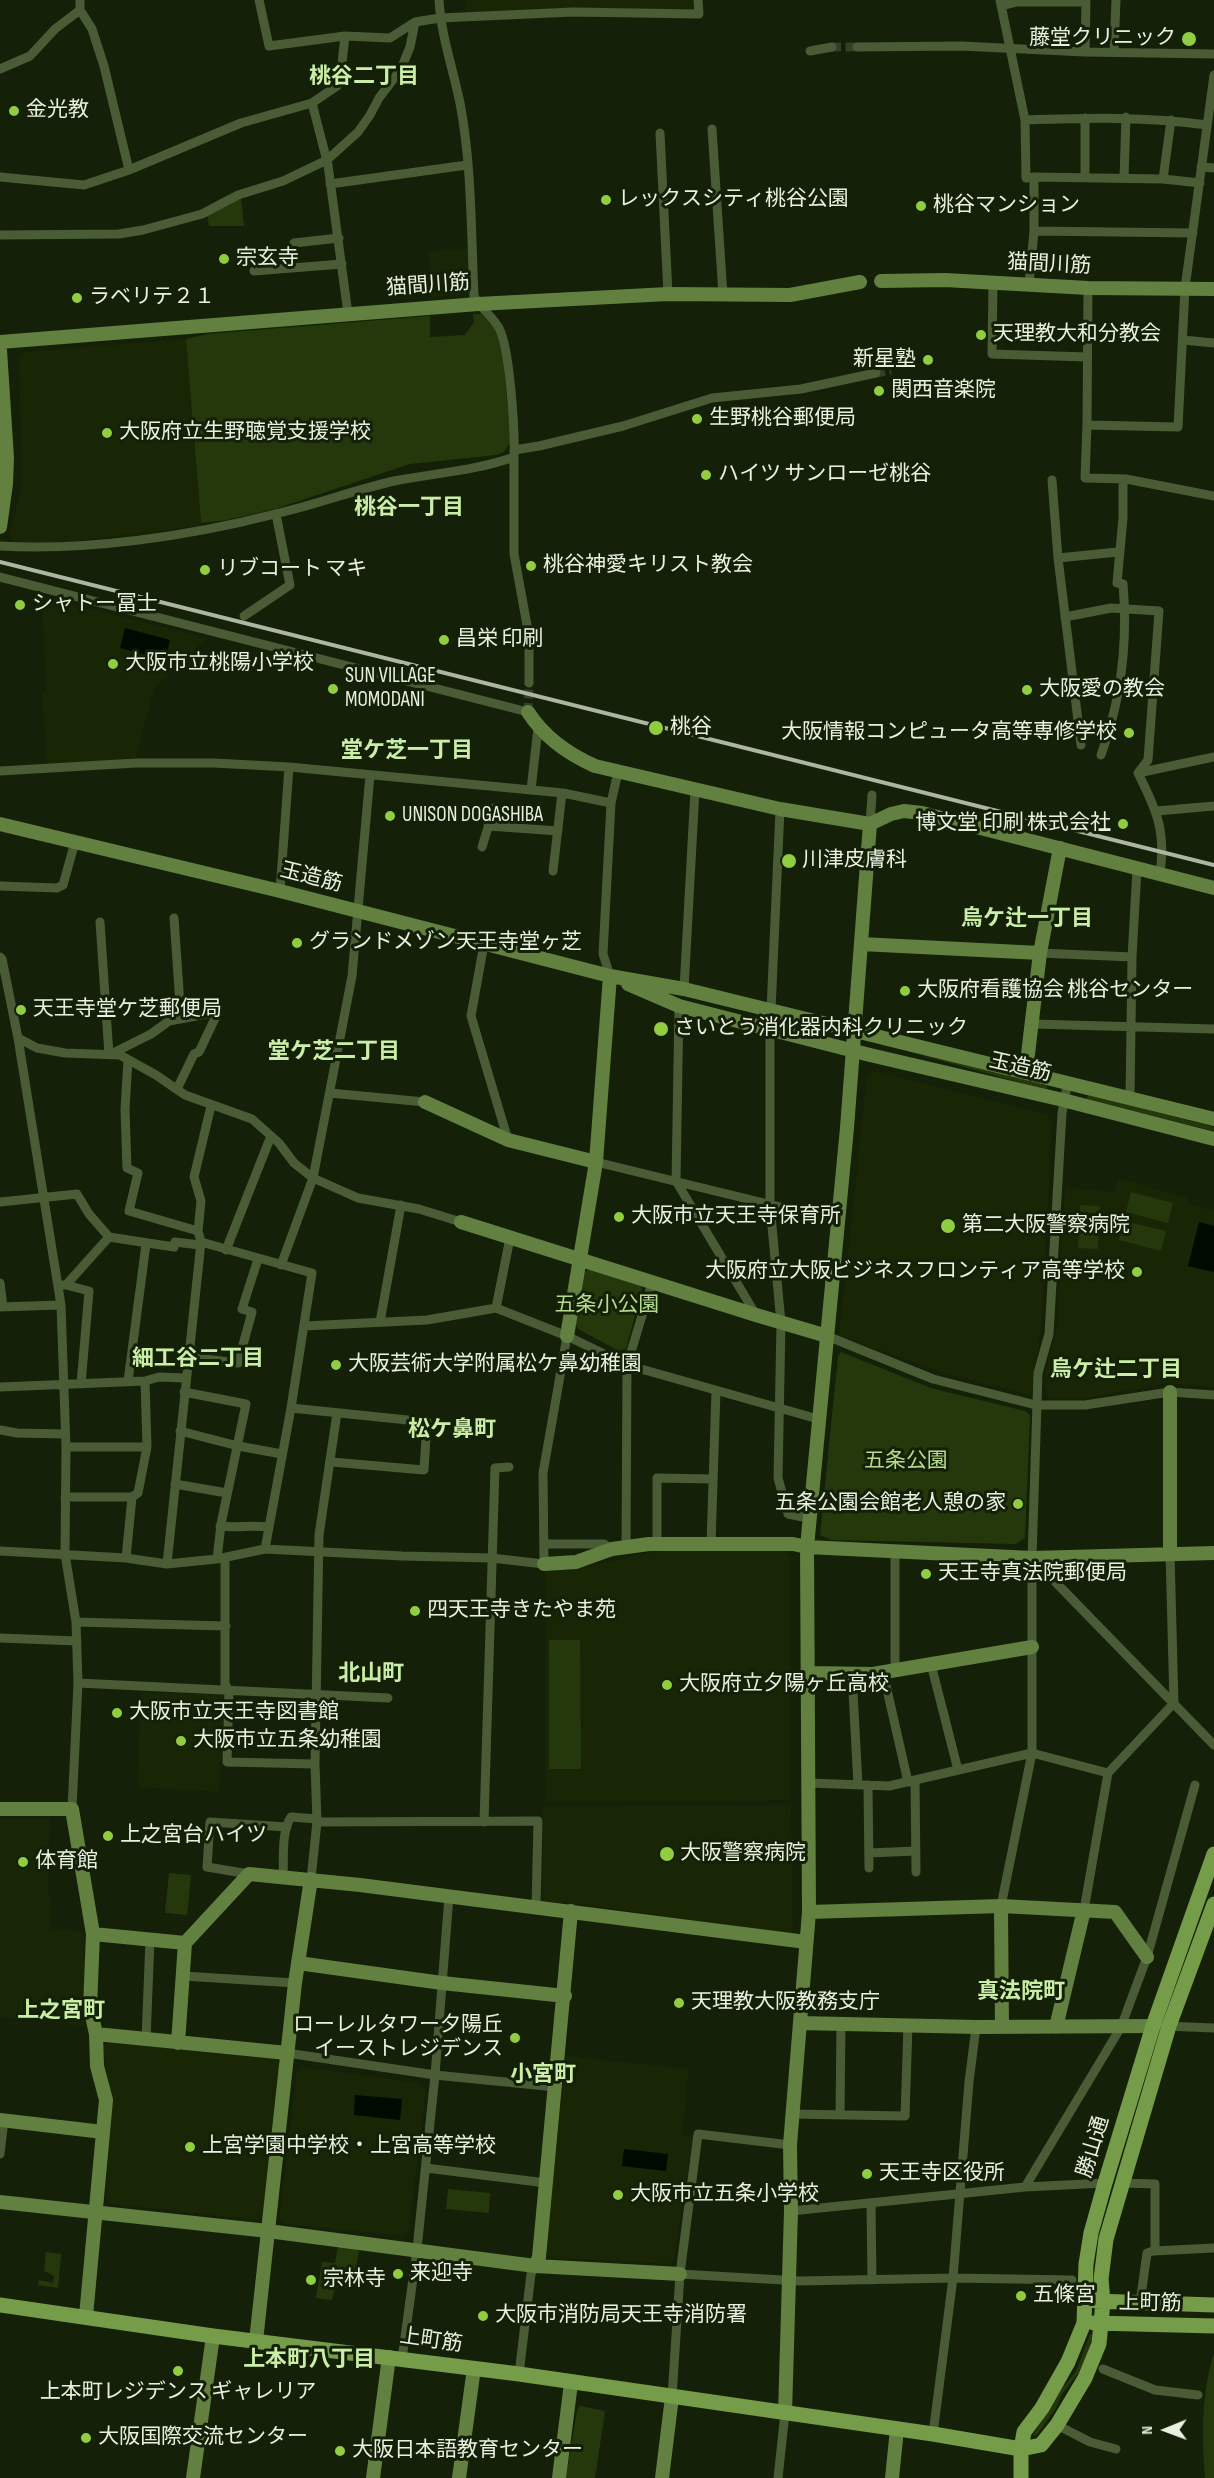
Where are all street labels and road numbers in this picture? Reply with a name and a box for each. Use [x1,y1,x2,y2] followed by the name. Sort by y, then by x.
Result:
[1006,250,1092,280] street label: 猫間川筋
[385,271,471,301] street label: 猫間川筋
[277,858,345,898] street label: 玉造筋
[986,1049,1054,1087] street label: 玉造筋
[1073,2113,1115,2181] street label: 勝山通
[1118,2291,1182,2317] street label: 上町筋
[398,2324,464,2358] street label: 上町筋

